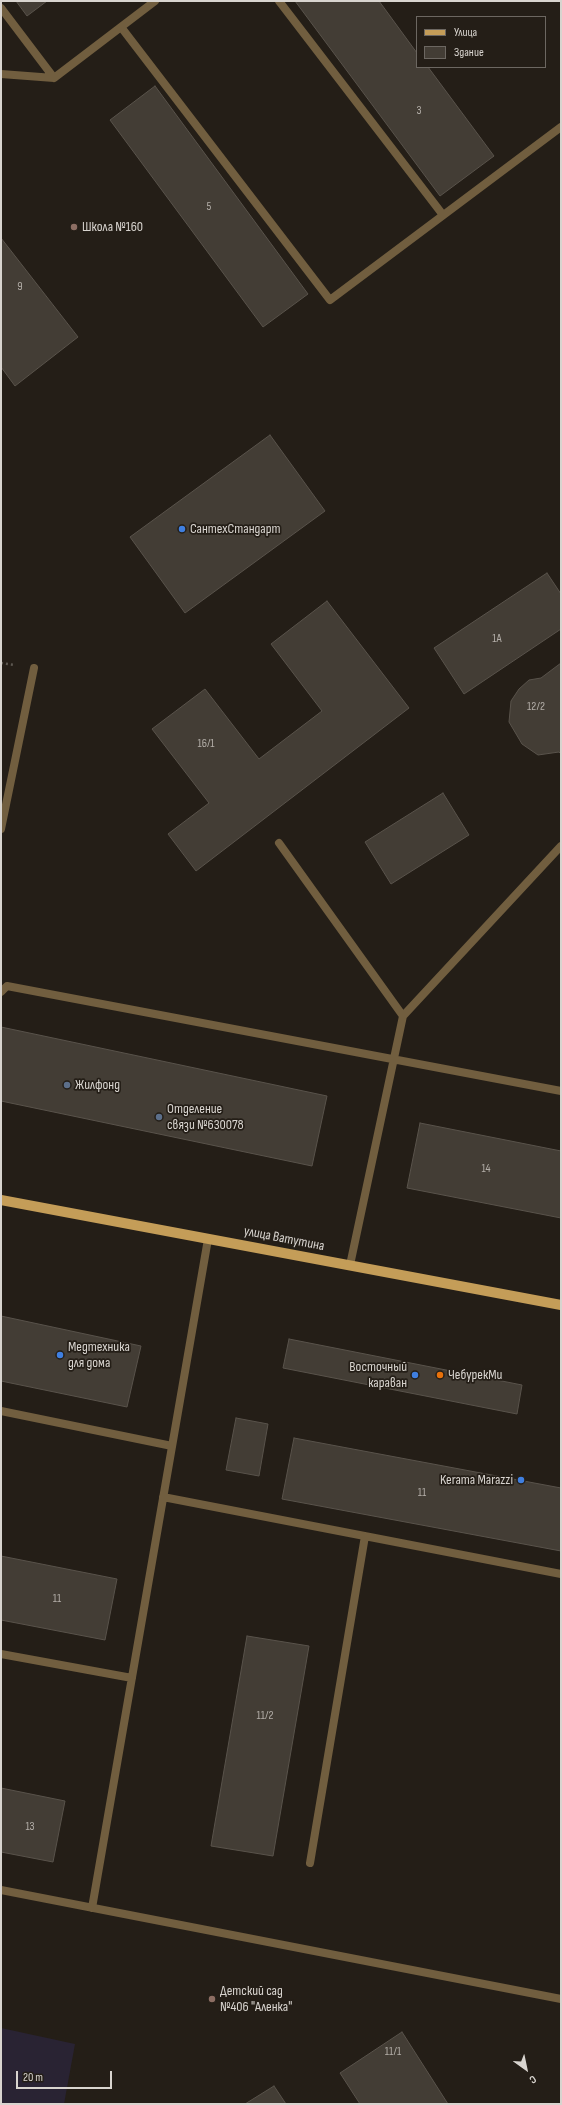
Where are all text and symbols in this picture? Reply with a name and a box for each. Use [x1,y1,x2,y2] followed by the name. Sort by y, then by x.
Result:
[416,16,546,68] legend
[454,25,477,40] text: Улица
[454,45,484,60] text: Здание
[416,104,422,118] house number: 3
[207,200,211,214] house number: 5
[82,219,143,235] place label: Школа №160
[69,222,79,232] marker: Школа №160
[17,280,23,294] house number: 9
[190,521,280,537] place label: СантехСтандарт
[177,524,187,534] marker: СантехСтандарт
[492,632,502,646] house number: 1А
[527,700,545,714] house number: 12/2
[197,737,215,751] house number: 16/1
[75,1077,120,1093] place label: Жилфонд
[62,1080,72,1090] marker: Жилфонд
[167,1101,244,1134] place label: Отделение связи №630078
[154,1112,164,1122] marker: Отделение связи №630078
[481,1162,491,1176] house number: 14
[242,1223,326,1255] street label: улица Ватутина
[68,1339,130,1372] place label: Медтехника для дома
[55,1350,65,1360] marker: Медтехника для дома
[349,1359,407,1392] place label: Восточный караван
[448,1367,502,1383] place label: ЧебурекМи
[410,1370,420,1380] marker: Восточный караван
[435,1370,445,1380] marker: ЧебурекМи
[440,1472,513,1488] place label: Kerama Marazzi
[516,1475,526,1485] marker: Kerama Marazzi
[418,1486,426,1500] house number: 11
[53,1592,61,1606] house number: 11
[256,1709,274,1723] house number: 11/2
[25,1820,35,1834] house number: 13
[220,1983,292,2016] place label: Детский сад №406 "Аленка"
[207,1994,217,2004] marker: Детский сад №406 "Аленка"
[385,2045,401,2059] house number: 11/1
[506,2049,546,2089] north arrow
[18,2063,114,2089] scale bar
[23,2070,43,2085] text: 20 m
[527,2072,539,2086] text: С

